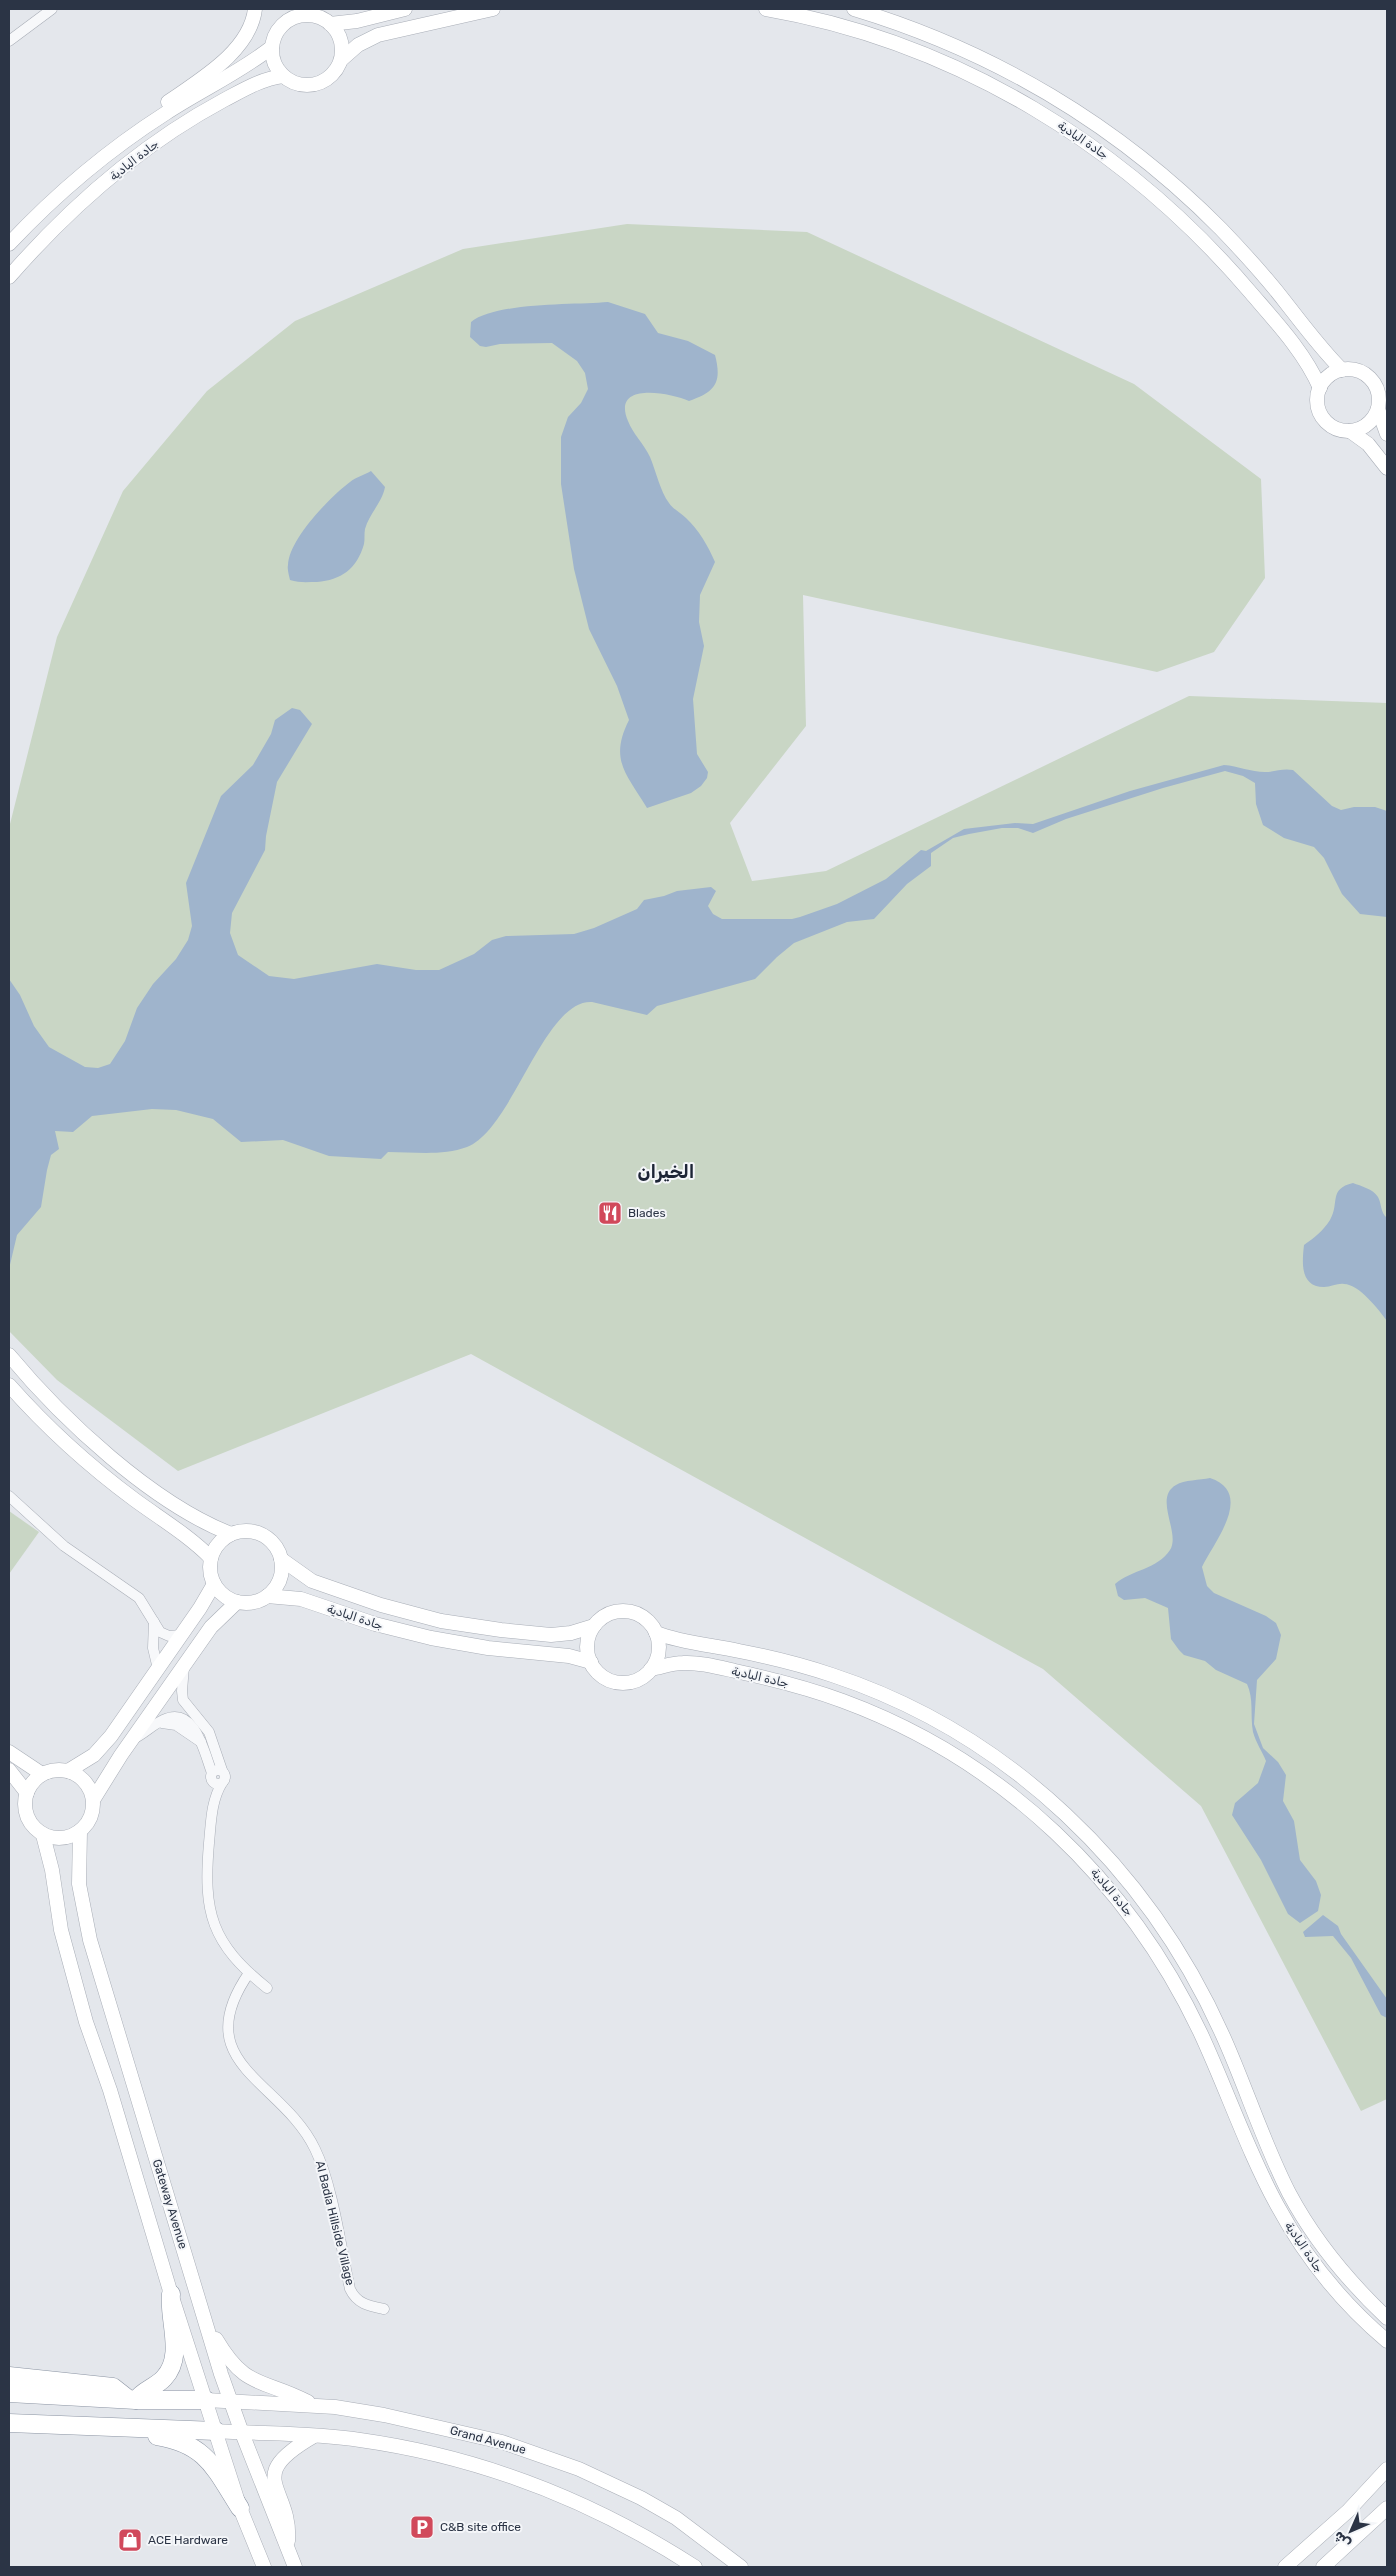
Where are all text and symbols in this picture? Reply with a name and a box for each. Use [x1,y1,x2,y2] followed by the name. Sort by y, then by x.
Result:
[1055,118,1111,162] street label: جادة البادية
[107,137,161,183] street label: جادة البادية
[638,1161,694,1183] district label: الخيران
[597,1200,623,1226] restaurant icon: Blades
[628,1206,666,1220] place label: Blades
[325,1601,385,1633] street label: جادة البادية
[730,1664,790,1690] street label: جادة البادية
[1088,1865,1136,1919] street label: جادة البادية
[150,2158,190,2251] street label: Gateway Avenue
[313,2159,357,2287] street label: Al Badia Hillside Village
[1282,2219,1326,2275] street label: جادة البادية
[448,2423,528,2457] street label: Grand Avenue
[1326,2506,1376,2556] north arrow
[409,2514,435,2540] parking icon: C&B site office
[440,2520,521,2534] place label: C&B site office
[117,2527,143,2553] shop icon: ACE Hardware
[1330,2527,1354,2552] text: ش
[148,2533,228,2547] place label: ACE Hardware

